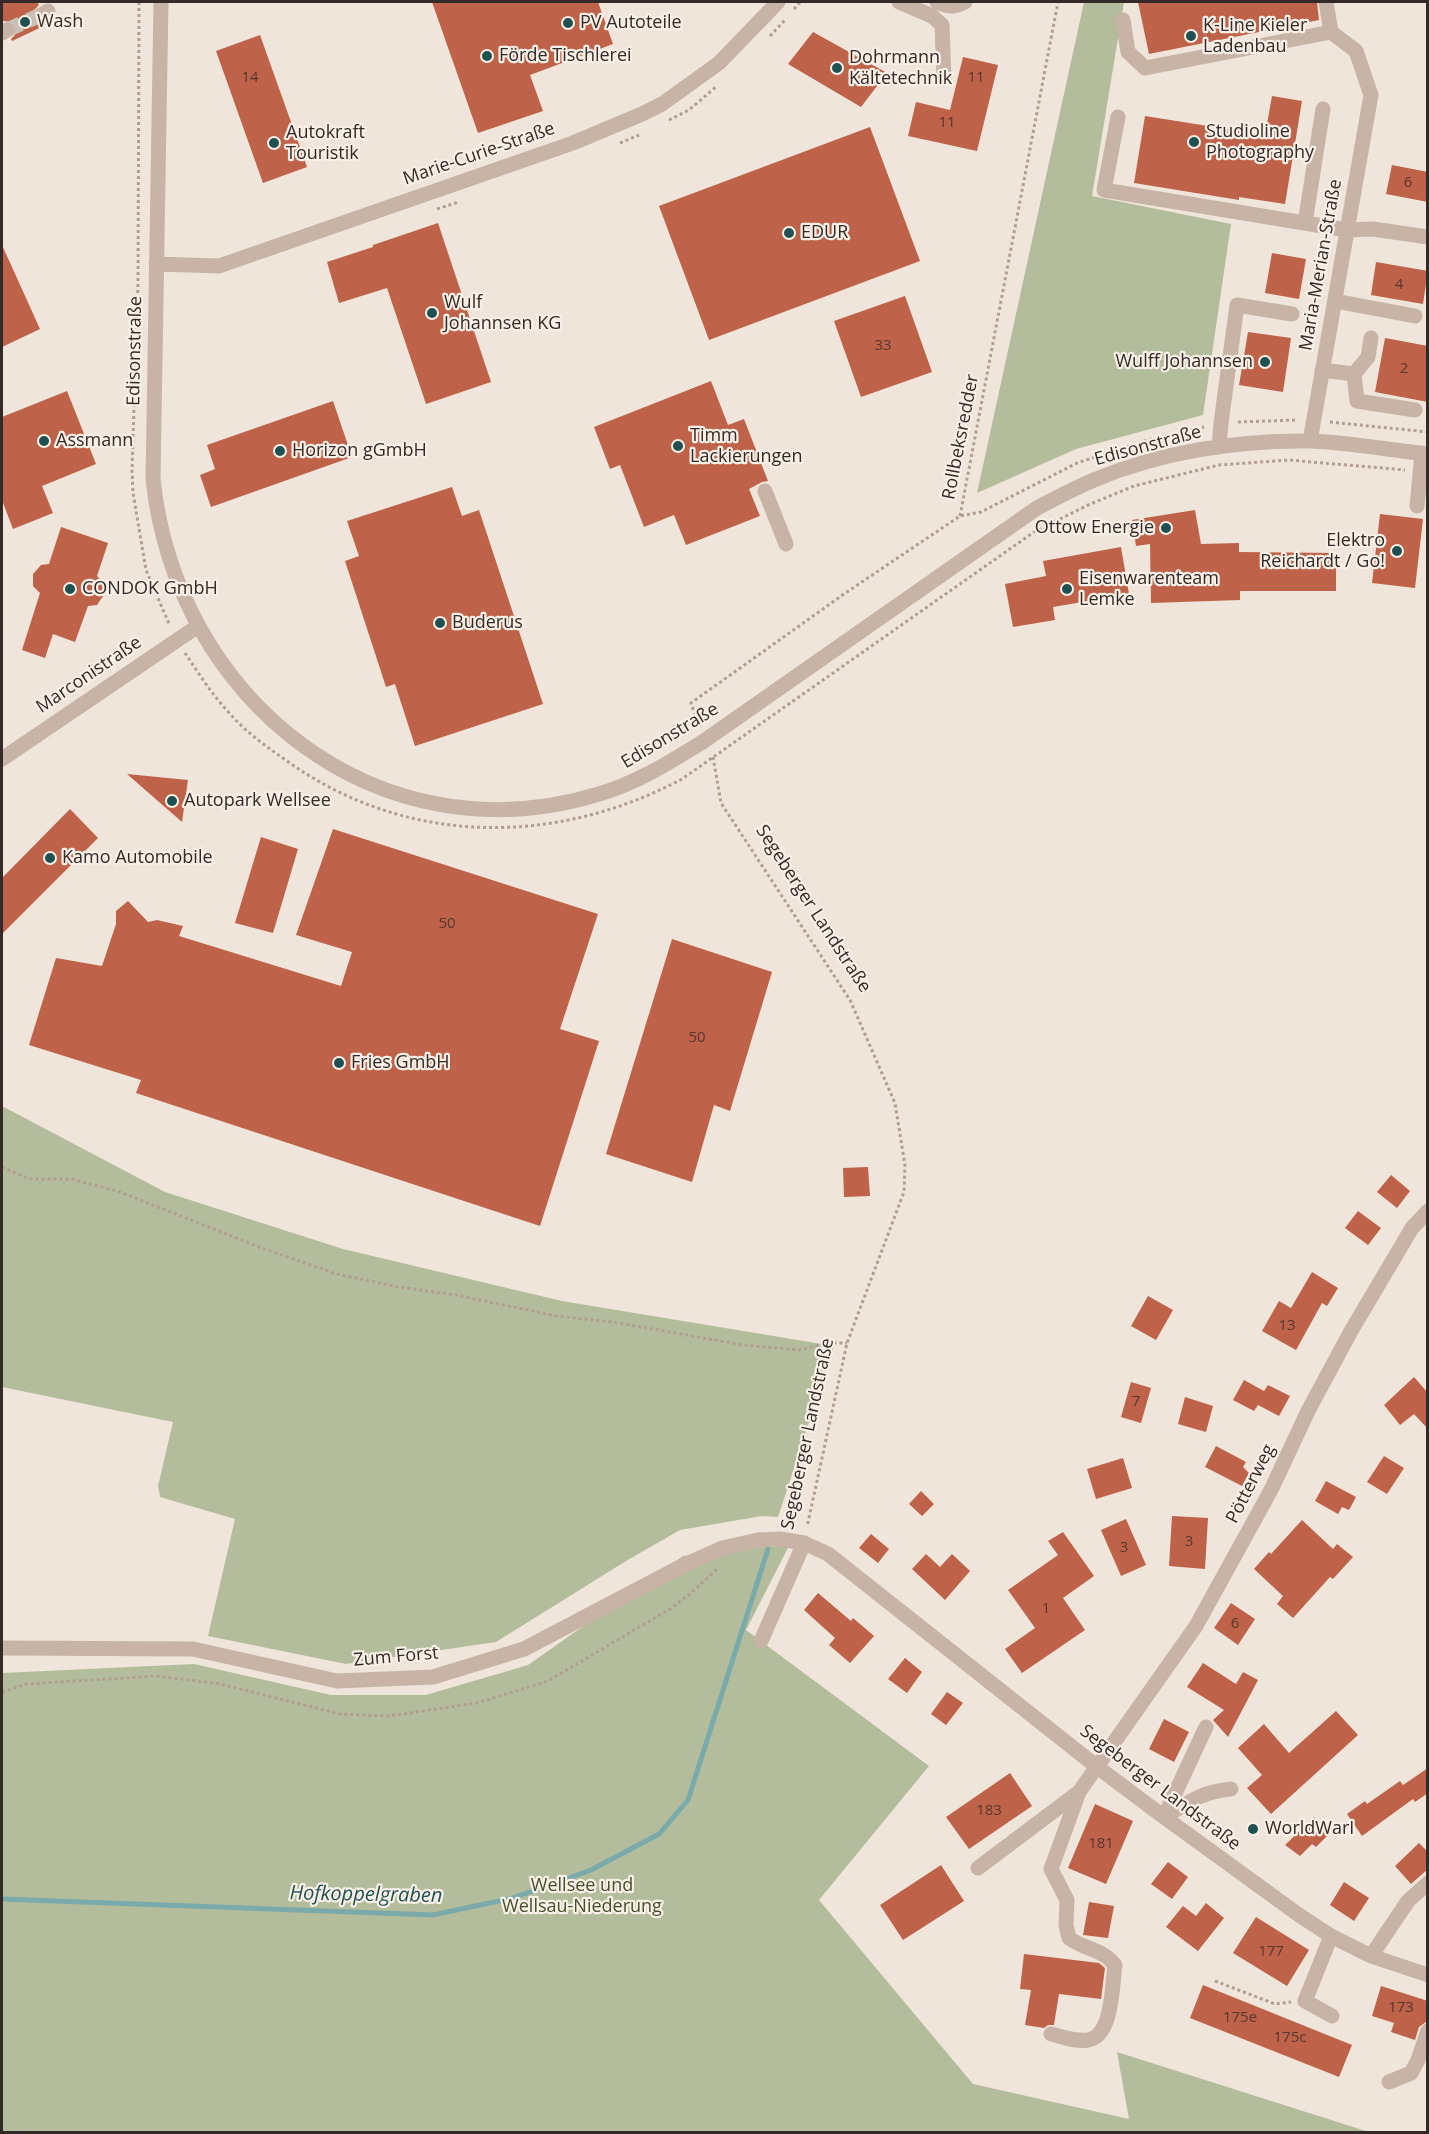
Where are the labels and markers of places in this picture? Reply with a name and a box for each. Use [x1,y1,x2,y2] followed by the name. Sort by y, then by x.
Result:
[37,11,83,33] place label: Wash
[580,12,682,34] place label: PV Autoteile
[18,15,32,29] marker: Wash
[1203,15,1307,57] place label: K-Line Kieler Ladenbau
[561,16,575,30] marker: PV Autoteile
[1184,29,1198,43] marker: K-Line Kieler Ladenbau
[499,45,632,67] place label: Förde Tischlerei
[849,47,952,90] place label: Dohrmann Kältetechnik
[480,49,494,63] marker: Förde Tischlerei
[830,61,844,75] marker: Dohrmann Kältetechnik
[1206,121,1314,164] place label: Studioline Photography
[286,122,365,164] place label: Autokraft Touristik
[1187,135,1201,149] marker: Studioline Photography
[267,136,281,150] marker: Autokraft Touristik
[801,222,848,244] place label: EDUR
[782,226,796,240] marker: EDUR
[444,292,561,334] place label: Wulf Johannsen KG
[425,306,439,320] marker: Wulf Johannsen KG
[1116,351,1253,373] place label: Wulff Johannsen
[1258,355,1272,369] marker: Wulff Johannsen
[690,425,802,468] place label: Timm Lackierungen
[56,430,133,452] place label: Assmann
[37,434,51,448] marker: Assmann
[671,439,685,453] marker: Timm Lackierungen
[292,440,427,462] place label: Horizon gGmbH
[273,444,287,458] marker: Horizon gGmbH
[1035,517,1154,539] place label: Ottow Energie
[1159,521,1173,535] marker: Ottow Energie
[1260,530,1385,572] place label: Elektro Reichardt / Go!
[1390,544,1404,558] marker: Elektro Reichardt / Go!
[1079,568,1219,610] place label: Eisenwarenteam Lemke
[82,578,218,600] place label: CONDOK GmbH
[63,582,77,596] marker: CONDOK GmbH
[1060,582,1074,596] marker: Eisenwarenteam Lemke
[452,612,523,634] place label: Buderus
[433,616,447,630] marker: Buderus
[184,790,331,812] place label: Autopark Wellsee
[165,794,179,808] marker: Autopark Wellsee
[62,847,213,869] place label: Kamo Automobile
[43,851,57,865] marker: Kamo Automobile
[351,1052,450,1074] place label: Fries GmbH
[332,1056,346,1070] marker: Fries GmbH
[1265,1818,1354,1840] place label: WorldWarI
[1246,1822,1260,1836] marker: WorldWarI

